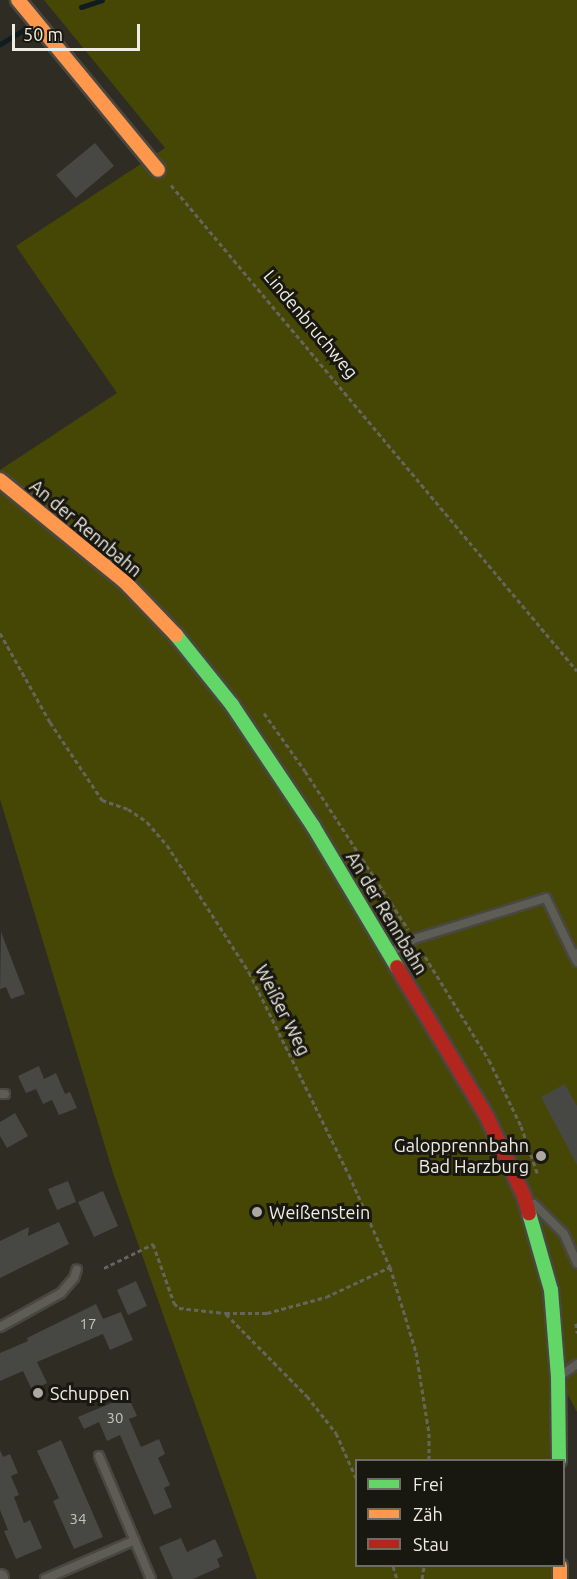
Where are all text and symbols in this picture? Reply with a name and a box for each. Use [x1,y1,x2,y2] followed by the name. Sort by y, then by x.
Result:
[15,12,142,50] scale bar
[23,24,63,44] text: 50 m
[259,265,363,383] street label: Lindenbruchweg
[26,475,146,581] street label: An der Rennbahn
[342,848,432,978] street label: An der Rennbahn
[251,961,315,1059] street label: Weißer Weg
[394,1135,529,1178] place label: Galopprennbahn Bad Harzburg
[534,1149,548,1163] marker: Galopprennbahn Bad Harzburg
[269,1201,370,1223] place label: Weißenstein
[250,1205,264,1219] marker: Weißenstein
[80,1315,96,1333] house number: 17
[50,1382,130,1404] place label: Schuppen
[31,1386,45,1400] marker: Schuppen
[107,1409,123,1427] house number: 30
[355,1459,565,1567] legend
[413,1474,443,1494] text: Frei
[413,1504,443,1524] text: Zäh
[70,1510,86,1528] house number: 34
[413,1534,449,1554] text: Stau

